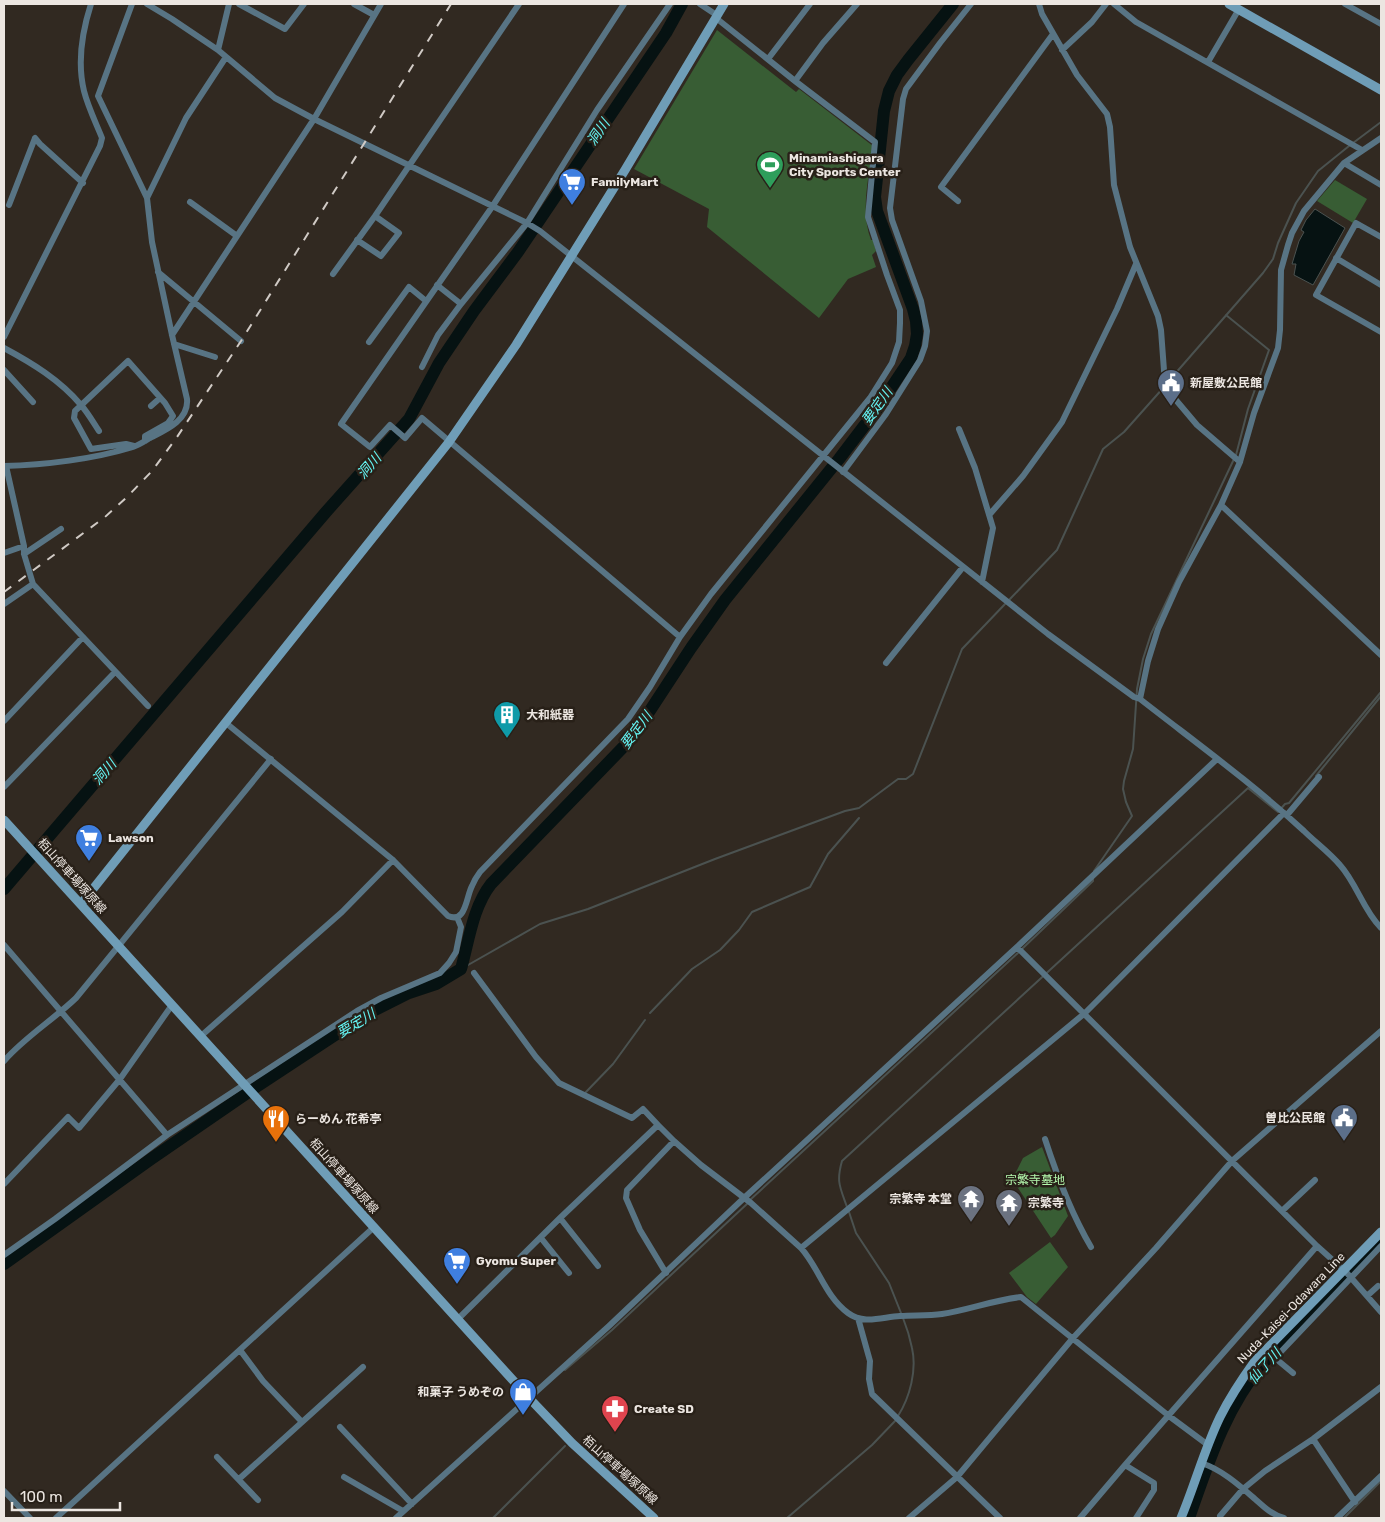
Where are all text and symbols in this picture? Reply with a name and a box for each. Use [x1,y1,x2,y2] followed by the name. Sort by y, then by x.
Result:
[584,114,614,149] water label: 洞川
[755,150,785,189] sports icon: Minamiashigara City Sports Center
[789,151,901,179] place label: Minamiashigara City Sports Center
[557,167,587,206] supermarket icon: FamilyMart
[591,175,659,189] place label: FamilyMart
[1156,368,1186,407] public building icon: 新屋敷公民館
[1190,376,1262,390] place label: 新屋敷公民館
[858,383,898,428] water label: 要定川
[354,449,386,482] water label: 洞川
[492,700,522,739] building icon: 大和紙器
[617,707,657,752] water label: 要定川
[526,708,575,722] place label: 大和紙器
[89,755,121,788] water label: 洞川
[74,823,104,862] supermarket icon: Lawson
[108,831,154,845] place label: Lawson
[35,836,109,916] street label: 栢山停車場塚原線
[334,1004,380,1042] water label: 要定川
[1329,1103,1359,1142] public building icon: 曽比公民館
[261,1104,291,1143] restaurant icon: らーめん 花希亭
[1265,1111,1325,1125] place label: 曽比公民館
[295,1112,382,1126] place label: らーめん 花希亭
[307,1136,381,1216] street label: 栢山停車場塚原線
[1005,1173,1065,1187] park label: 宗繁寺墓地
[956,1184,986,1223] temple icon: 宗繁寺 本堂
[994,1188,1024,1227] temple icon: 宗繁寺
[889,1192,952,1206] place label: 宗繁寺 本堂
[1028,1196,1064,1210] place label: 宗繁寺
[442,1246,472,1285] supermarket icon: Gyomu Super
[1234,1249,1348,1366] street label: Nuda-Kaisei-Odawara Line
[476,1254,556,1268] place label: Gyomu Super
[1244,1344,1286,1388] water label: 仙了川
[508,1377,538,1416] shop icon: 和菓子 うめぞの
[417,1385,504,1399] place label: 和菓子 うめぞの
[600,1394,630,1433] pharmacy icon: Create SD
[634,1402,694,1416] place label: Create SD
[580,1433,660,1507] street label: 栢山停車場塚原線
[12,1480,120,1512] scale bar
[20,1488,62,1506] text: 100 m

